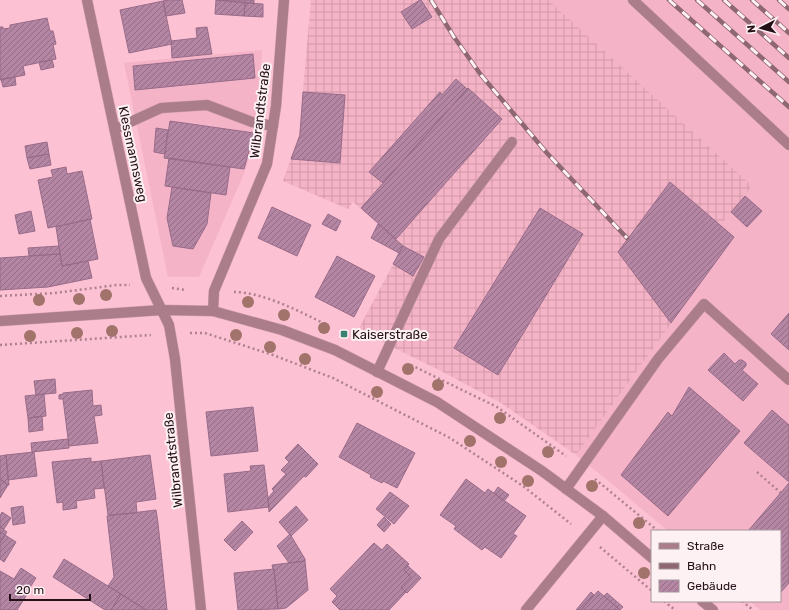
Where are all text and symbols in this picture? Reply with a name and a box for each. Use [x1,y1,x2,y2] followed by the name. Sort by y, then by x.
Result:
[741,8,781,48] north arrow
[745,24,758,34] text: N
[247,63,273,159] street label: Wilbrandtstraße
[115,105,150,204] street label: Klessmannsweg
[352,327,428,342] place label: Kaiserstraße
[339,329,349,339] marker: Kaiserstraße
[161,412,185,508] street label: Wilbrandtstraße
[651,530,781,602] legend
[687,539,724,553] text: Straße
[687,559,716,573] text: Bahn
[10,576,90,602] scale bar
[687,579,737,593] text: Gebäude
[16,583,44,597] text: 20 m

